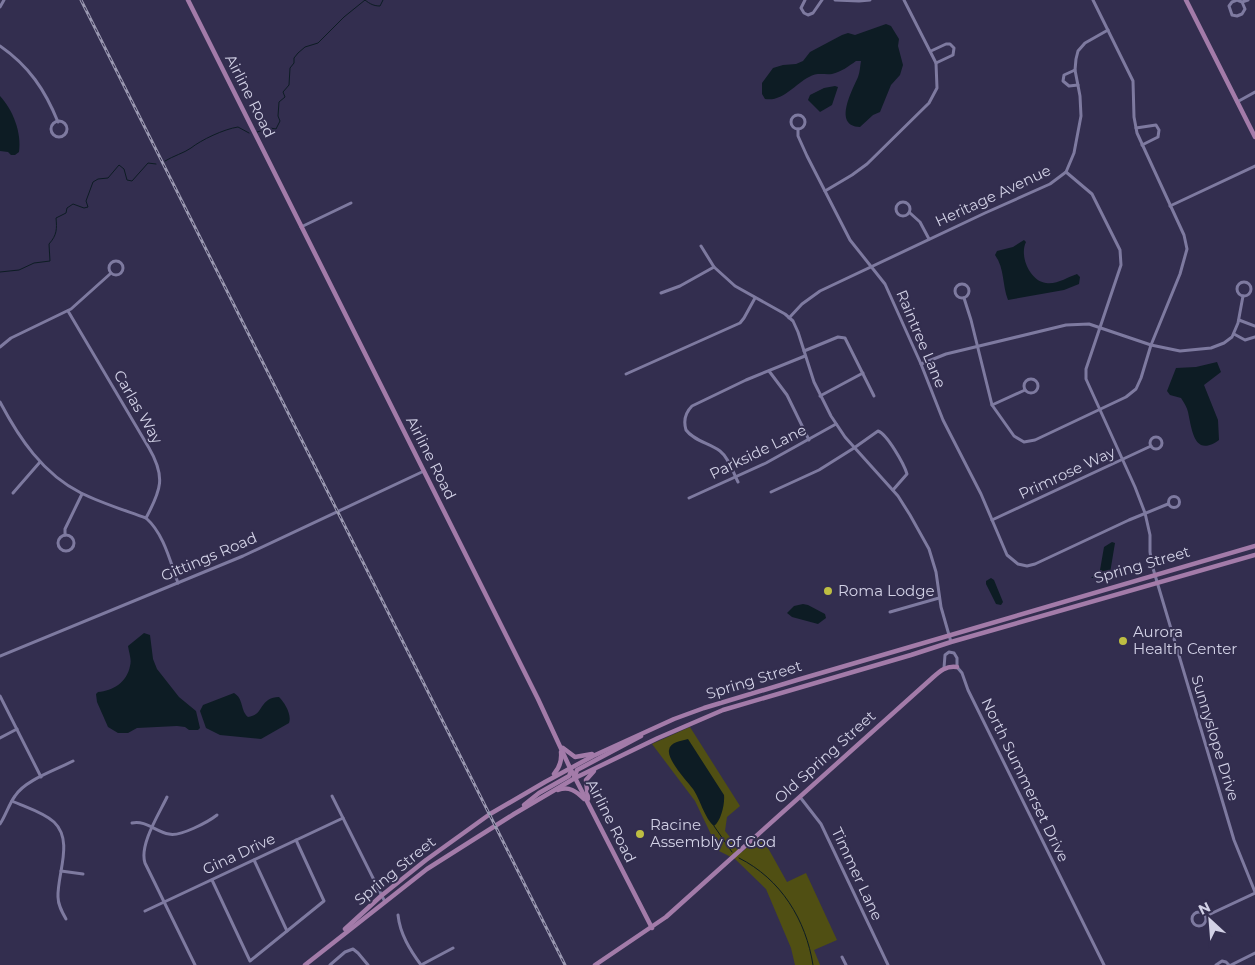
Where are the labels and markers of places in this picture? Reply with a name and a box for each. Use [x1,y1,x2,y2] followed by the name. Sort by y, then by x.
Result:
[838,581,935,600] place label: Roma Lodge
[822,585,834,597] marker: Roma Lodge
[1133,622,1237,658] place label: Aurora Health Center
[1117,635,1129,647] marker: Aurora Health Center
[650,815,776,851] place label: Racine Assembly of God
[634,828,646,840] marker: Racine Assembly of God

